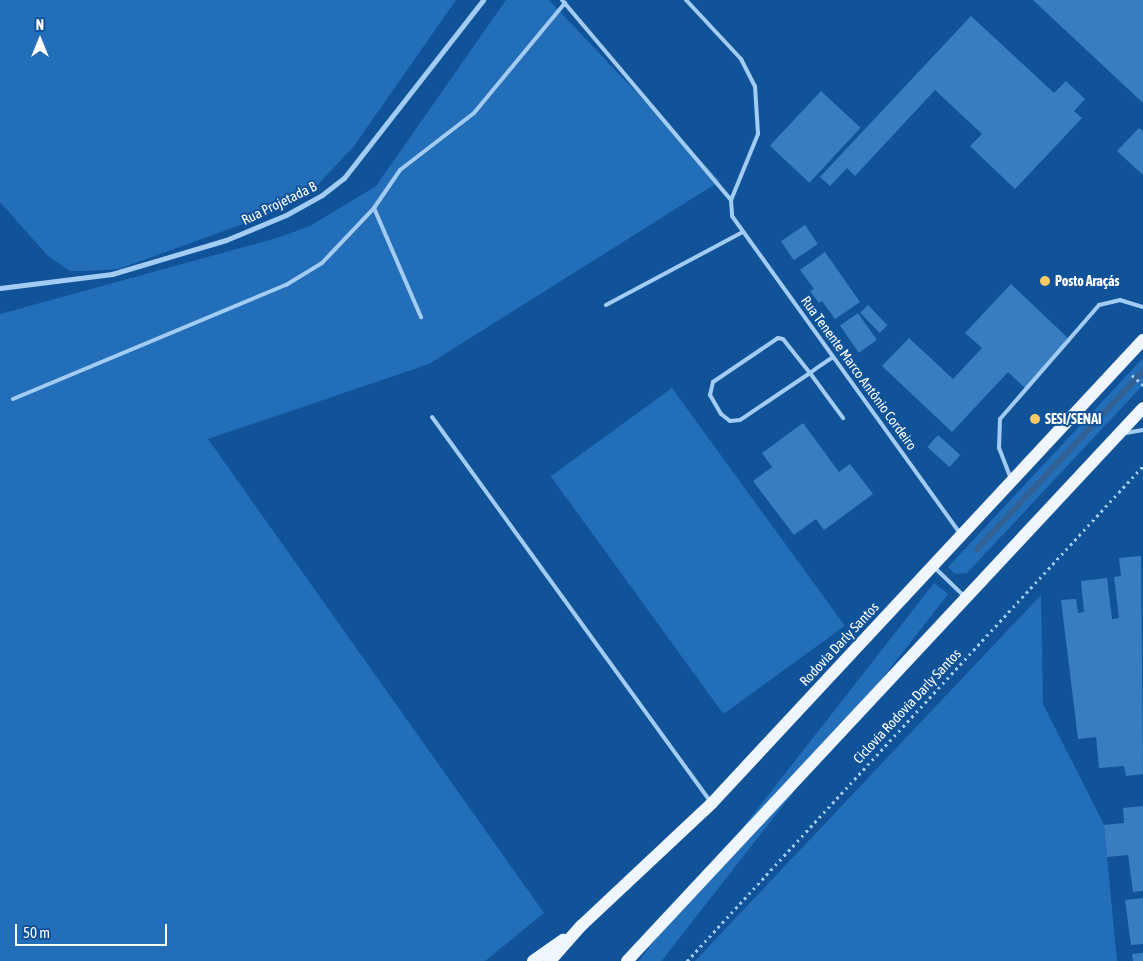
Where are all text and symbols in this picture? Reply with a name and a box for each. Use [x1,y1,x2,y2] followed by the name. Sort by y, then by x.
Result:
[15,15,65,65] north arrow
[36,17,44,33] text: N
[239,178,319,228] street label: Rua Projetada B
[1055,273,1119,289] place label: Posto Araçás
[1039,275,1051,287] marker: Posto Araçás
[797,293,921,453] street label: Rua Tenente Marco Antônio Cordeiro
[1045,411,1102,427] place label: SESI/SENAI
[1029,413,1041,425] marker: SESI/SENAI
[796,599,882,689] street label: Rodovia Darly Santos
[850,645,964,767] street label: Ciclovia Rodovia Darly Santos
[18,914,170,946] scale bar
[23,924,50,941] text: 50 m

